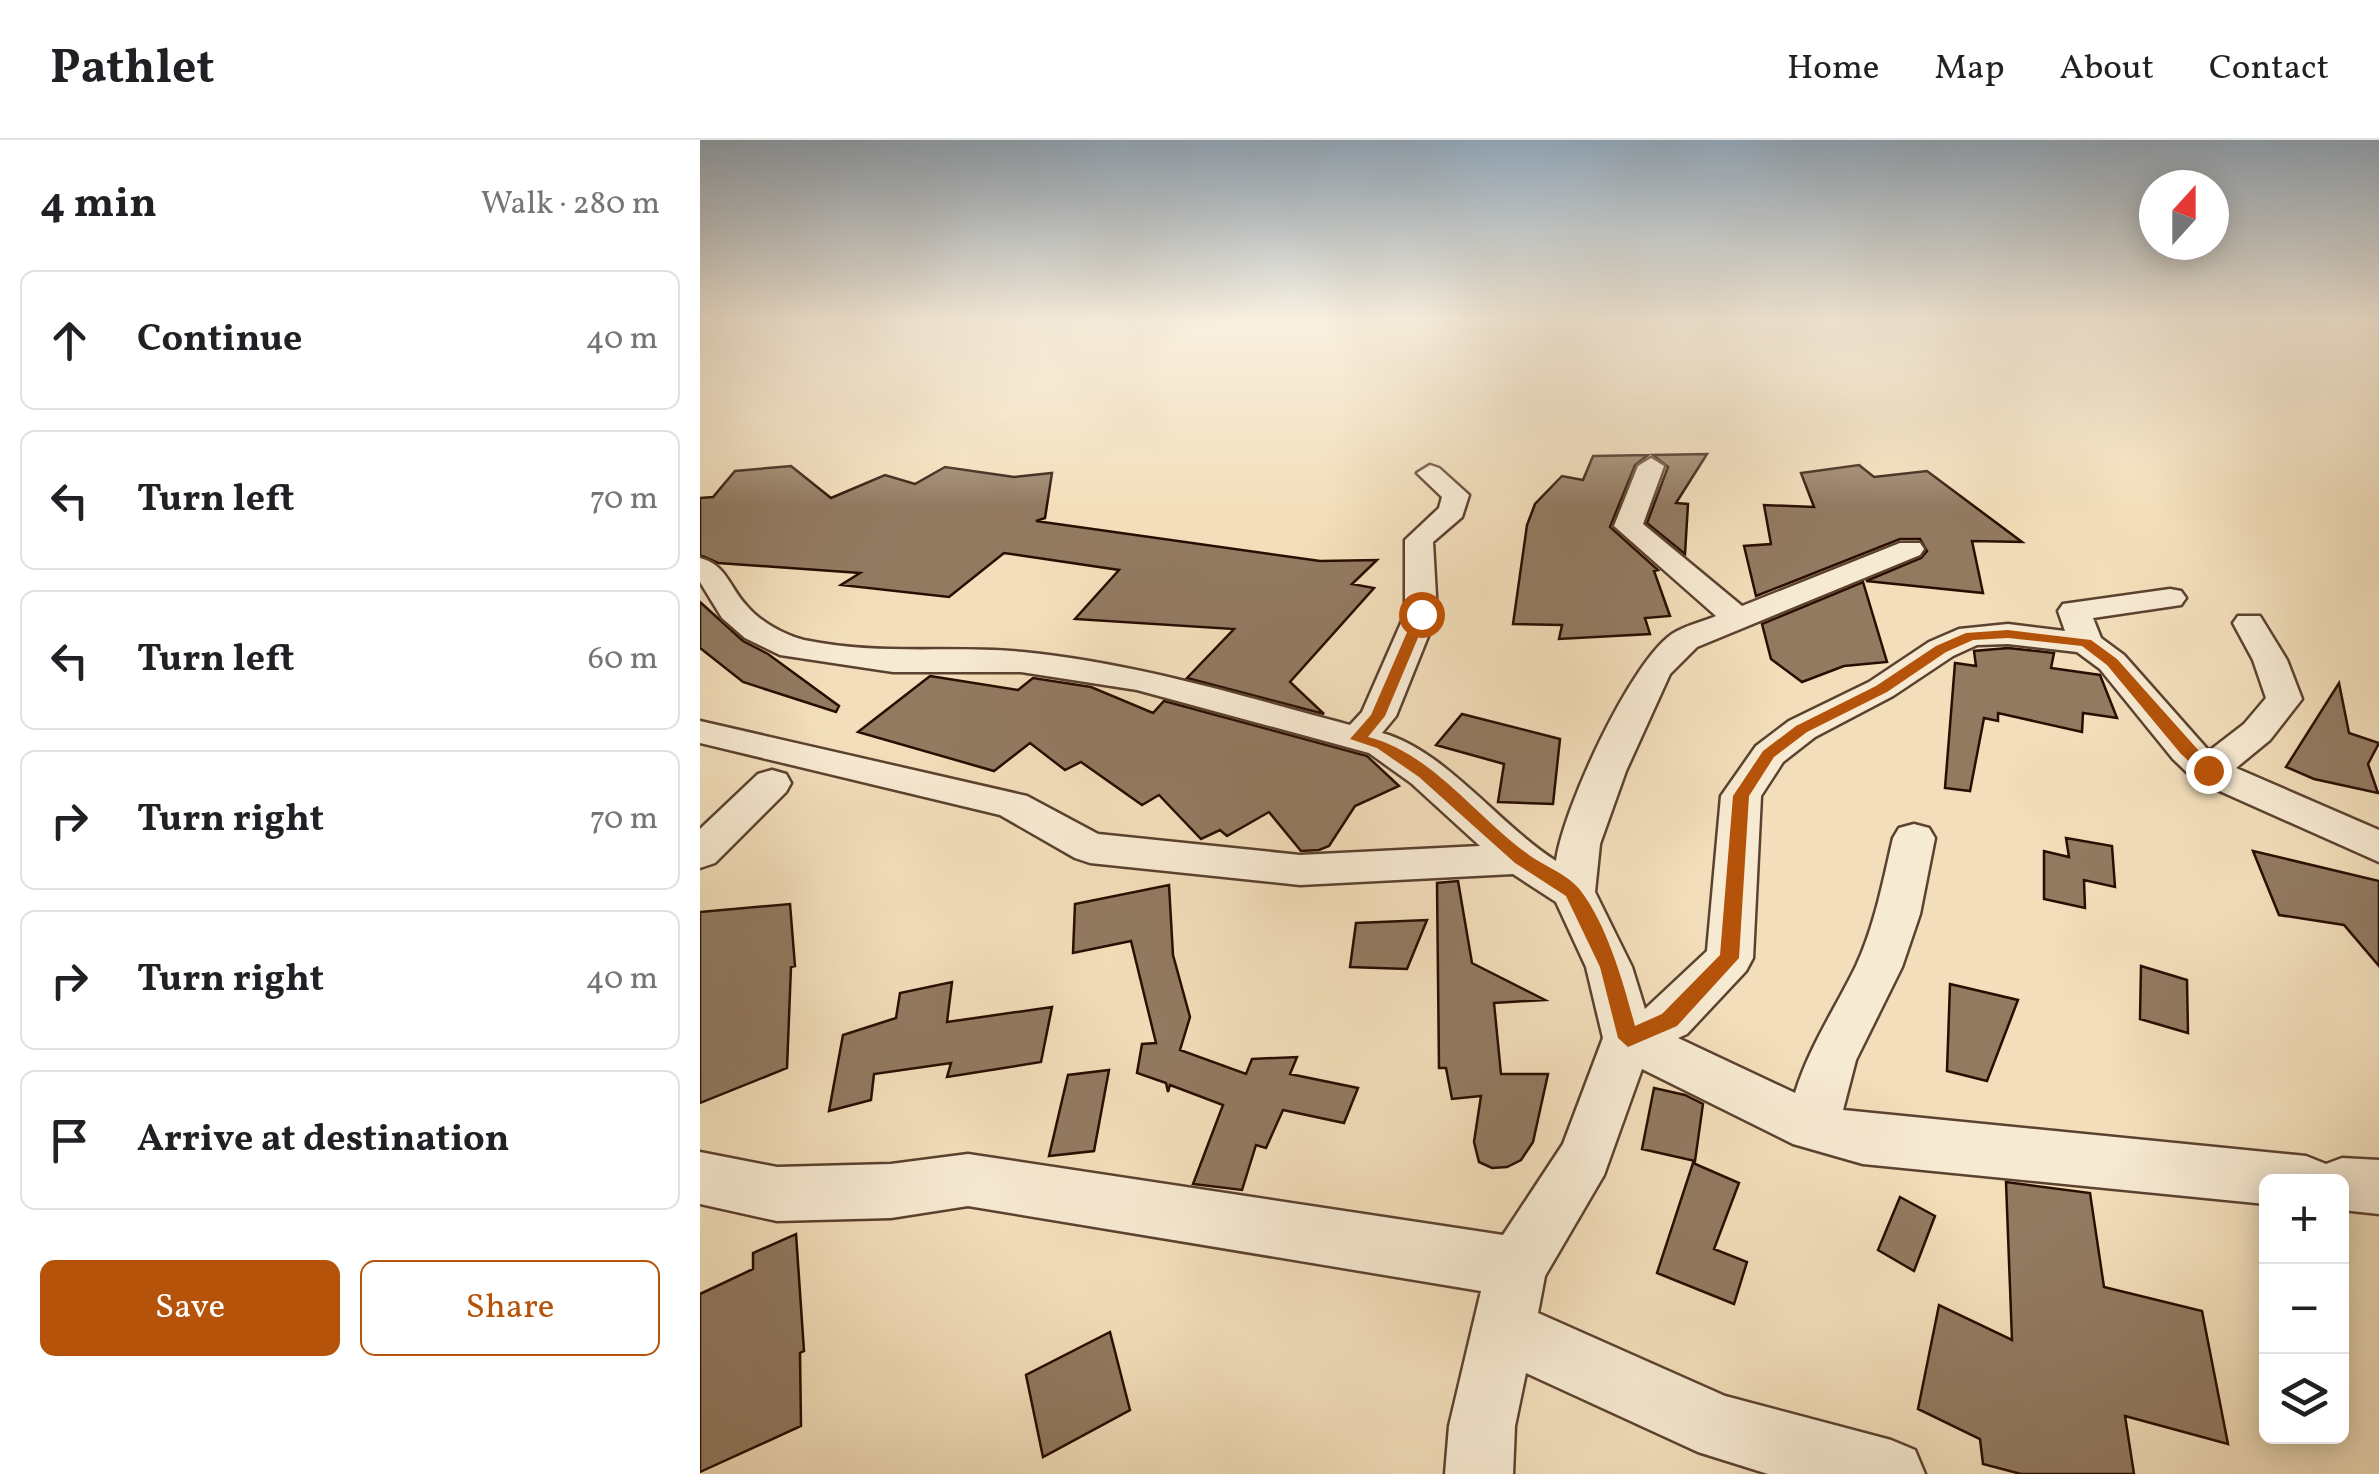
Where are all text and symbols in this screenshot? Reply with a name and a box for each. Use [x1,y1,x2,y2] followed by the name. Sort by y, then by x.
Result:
[50,36,215,103] text: Pathlet
[1787,45,1879,93] text: Home
[1934,45,2005,93] text: Map
[2060,45,2154,93] text: About
[2209,45,2329,93] text: Contact
[2139,170,2229,260] north arrow
[40,176,157,235] text: 4 min
[481,183,660,227] text: Walk · 280 m
[42,313,97,368] icon: ahead
[137,314,302,367] text: Continue
[586,318,658,362] text: 40 m
[42,473,97,528] icon: left
[137,474,294,527] text: Turn left
[590,478,658,522] text: 70 m
[1399,592,1445,638] route start
[42,633,97,688] icon: left
[137,634,294,687] text: Turn left
[588,638,658,682] text: 60 m
[2186,748,2232,794] route end
[42,793,97,848] icon: right
[137,794,324,847] text: Turn right
[590,798,658,842] text: 70 m
[42,953,97,1008] icon: right
[137,954,324,1007] text: Turn right
[586,958,658,1002] text: 40 m
[42,1113,97,1168] icon: arrive
[137,1114,510,1167] text: Arrive at destination
[2259,1174,2349,1444] map controls
[2259,1174,2349,1264] button: +
[40,1260,340,1356] button: Save
[360,1260,660,1356] button: Share
[2259,1264,2349,1354] button: −
[2259,1354,2349,1444] button: layers

